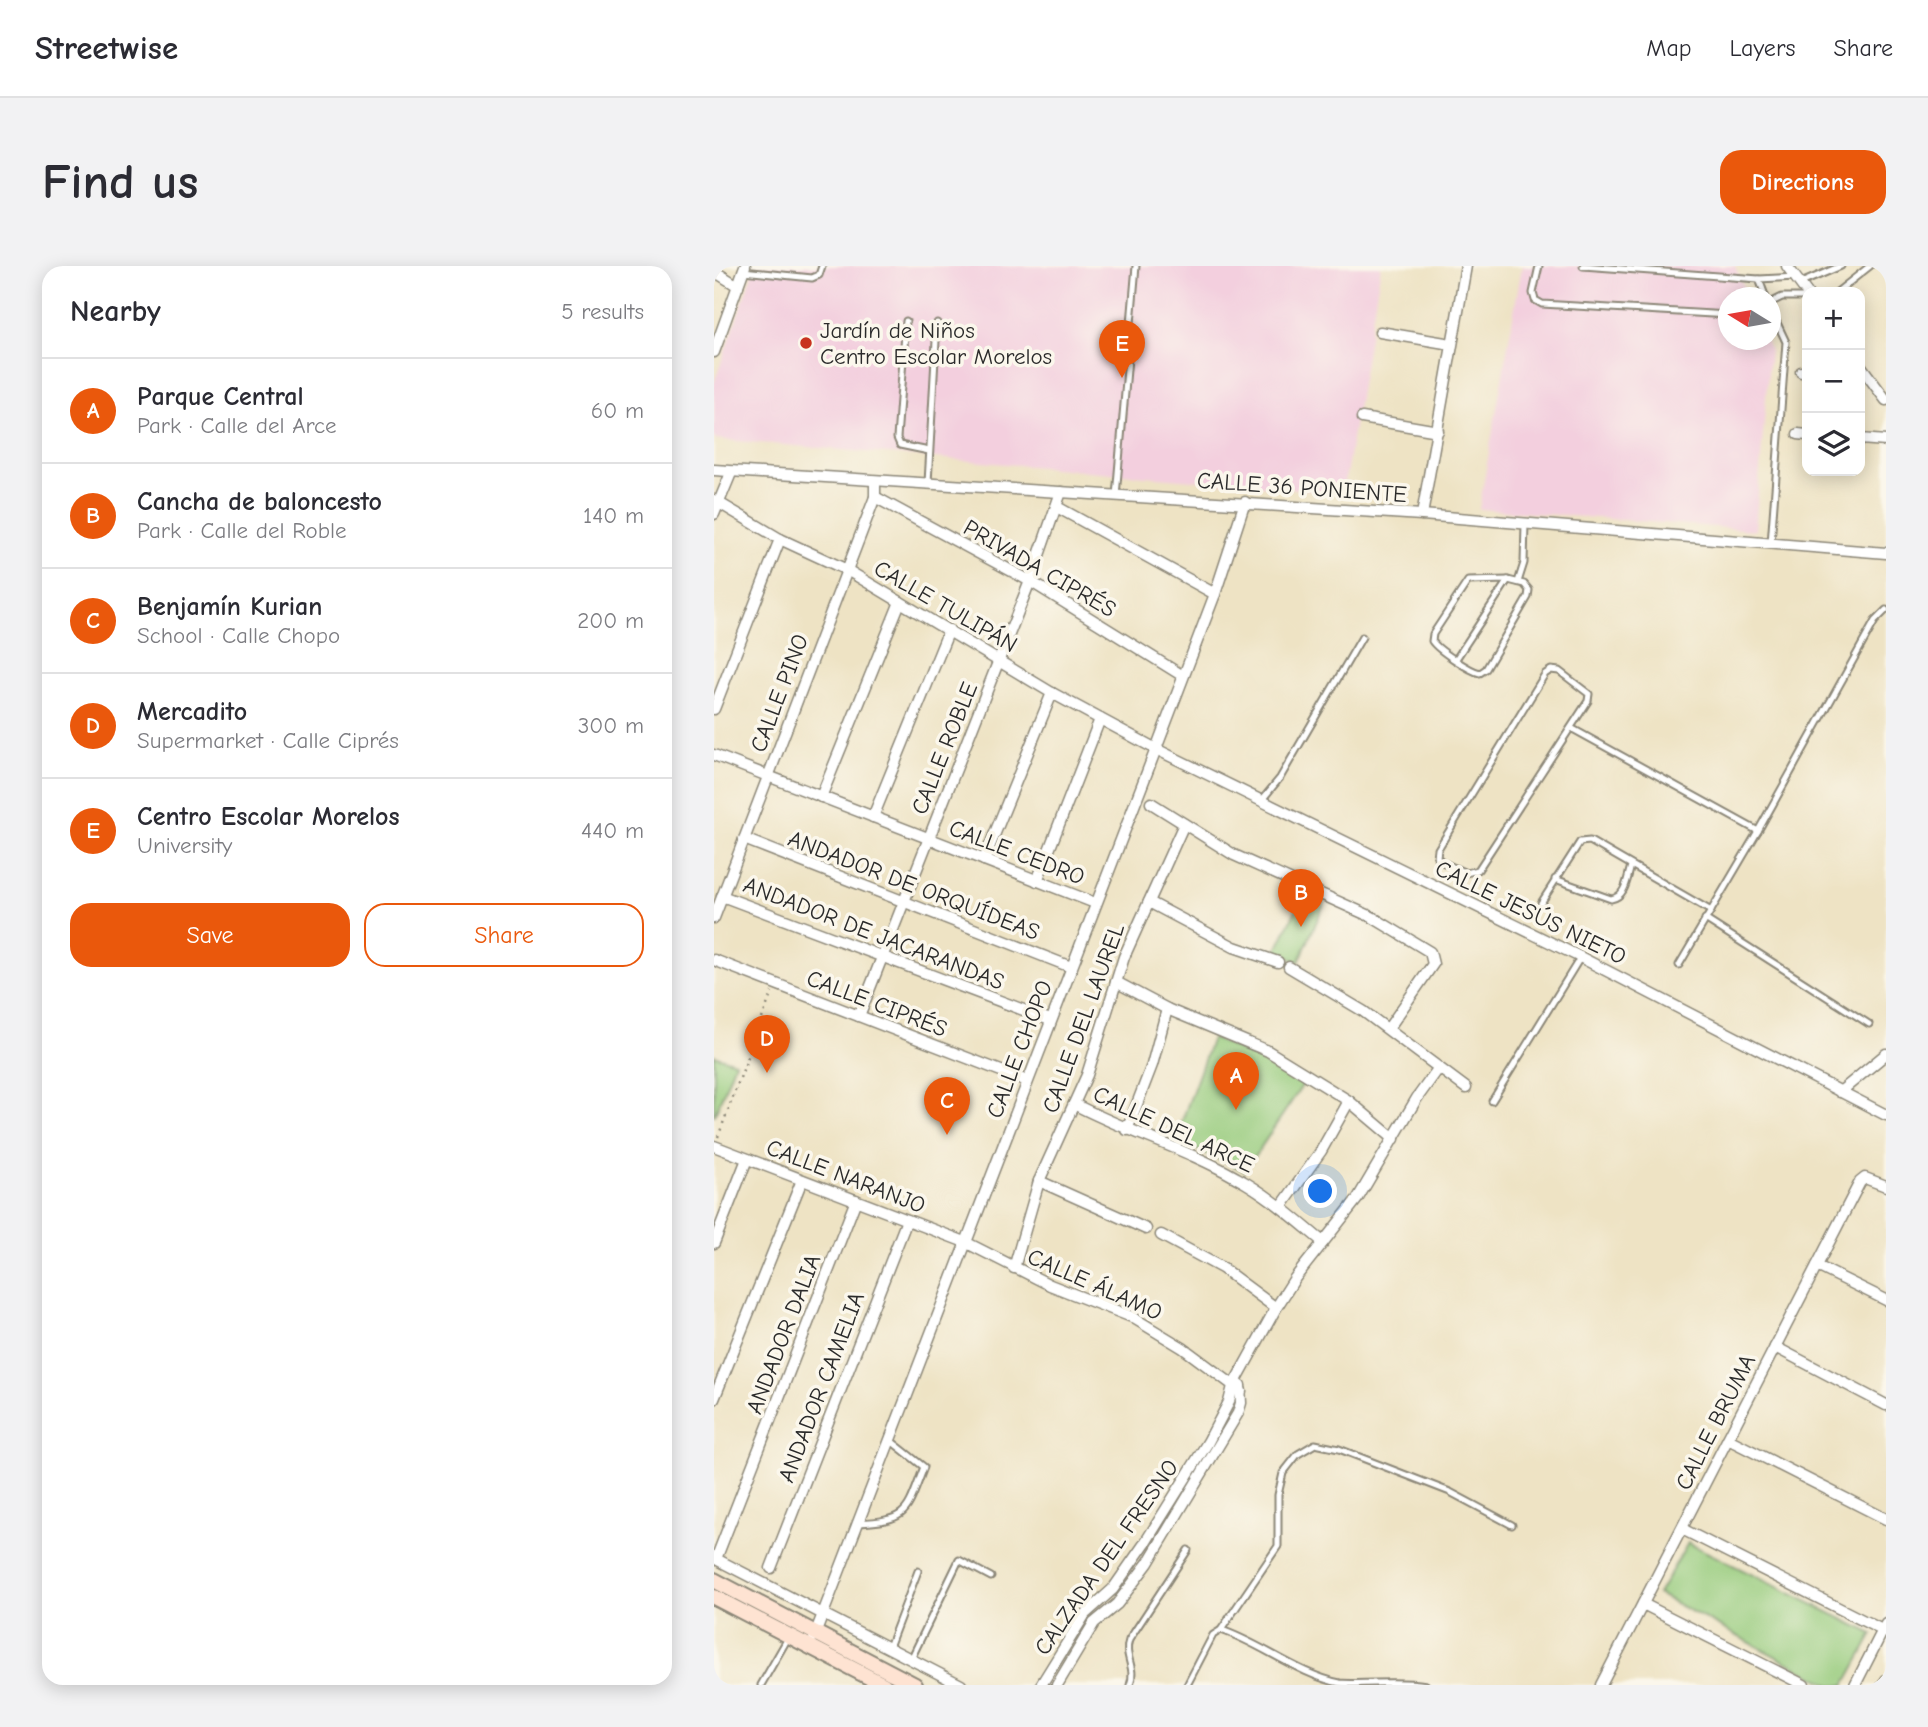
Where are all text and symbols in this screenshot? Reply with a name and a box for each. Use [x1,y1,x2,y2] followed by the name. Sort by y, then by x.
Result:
[35,29,178,67] text: Streetwise
[1646,34,1692,62] text: Map
[1730,34,1795,62] text: Layers
[1833,34,1893,62] text: Share
[1720,150,1886,214] button: Directions
[42,154,198,210] text: Find us
[1718,287,1781,350] north arrow
[1802,287,1865,476] map controls
[1802,287,1865,350] button: +
[70,294,161,329] text: Nearby
[561,298,644,325] text: 5 results
[820,317,1052,370] place label: Jardín de Niños Centro Escolar Morelos
[1099,320,1145,378] pin: E
[798,335,814,351] marker: Jardín de Niños Centro Escolar Morelos
[1802,350,1865,413] button: −
[137,382,304,412] text: Parque Central
[87,397,99,424] text: A
[591,397,644,424] text: 60 m
[137,412,337,439] text: Park · Calle del Arce
[1802,413,1865,476] button: layers
[1196,467,1408,508] street label: CALLE 36 PONIENTE
[137,487,382,517] text: Cancha de baloncesto
[86,502,100,529] text: B
[583,502,644,529] text: 140 m
[959,514,1121,623] street label: PRIVADA CIPRÉS
[137,517,347,544] text: Park · Calle del Roble
[869,555,1022,658] street label: CALLE TULIPÁN
[137,592,322,622] text: Benjamín Kurian
[86,607,100,634] text: C
[577,607,644,634] text: 200 m
[137,622,340,649] text: School · Calle Chopo
[745,631,814,756] street label: CALLE PINO
[906,678,983,818] street label: CALLE ROBLE
[137,697,247,727] text: Mercadito
[86,712,100,739] text: D
[578,712,644,739] text: 300 m
[137,727,399,754] text: Supermarket · Calle Ciprés
[137,802,400,832] text: Centro Escolar Morelos
[945,814,1088,891] street label: CALLE CEDRO
[86,817,100,844] text: E
[581,817,644,844] text: 440 m
[784,825,1043,946] street label: ANDADOR DE ORQUÍDEAS
[137,832,232,859] text: University
[1431,855,1631,970] street label: CALLE JESÚS NIETO
[1278,869,1324,927] pin: B
[740,871,1008,996] street label: ANDADOR DE JACARANDAS
[70,903,350,967] button: Save
[364,903,644,967] button: Share
[1037,919,1130,1116] street label: CALLE DEL LAUREL
[803,964,951,1043] street label: CALLE CIPRÉS
[981,977,1058,1122] street label: CALLE CHOPO
[744,1015,790,1073] pin: D
[1213,1052,1259,1110] pin: A
[924,1077,970,1135] pin: C
[1089,1080,1259,1179] street label: CALLE DEL ARCE
[763,1134,929,1219] street label: CALLE NARANJO
[1303,1174,1337,1208] your location
[1023,1243,1166,1326] street label: CALLE ÁLAMO
[741,1251,826,1418] street label: ANDADOR DALIA
[773,1288,870,1486] street label: ANDADOR CAMELIA
[1670,1350,1761,1495] street label: CALLE BRUMA
[1029,1454,1184,1660] street label: CALZADA DEL FRESNO

